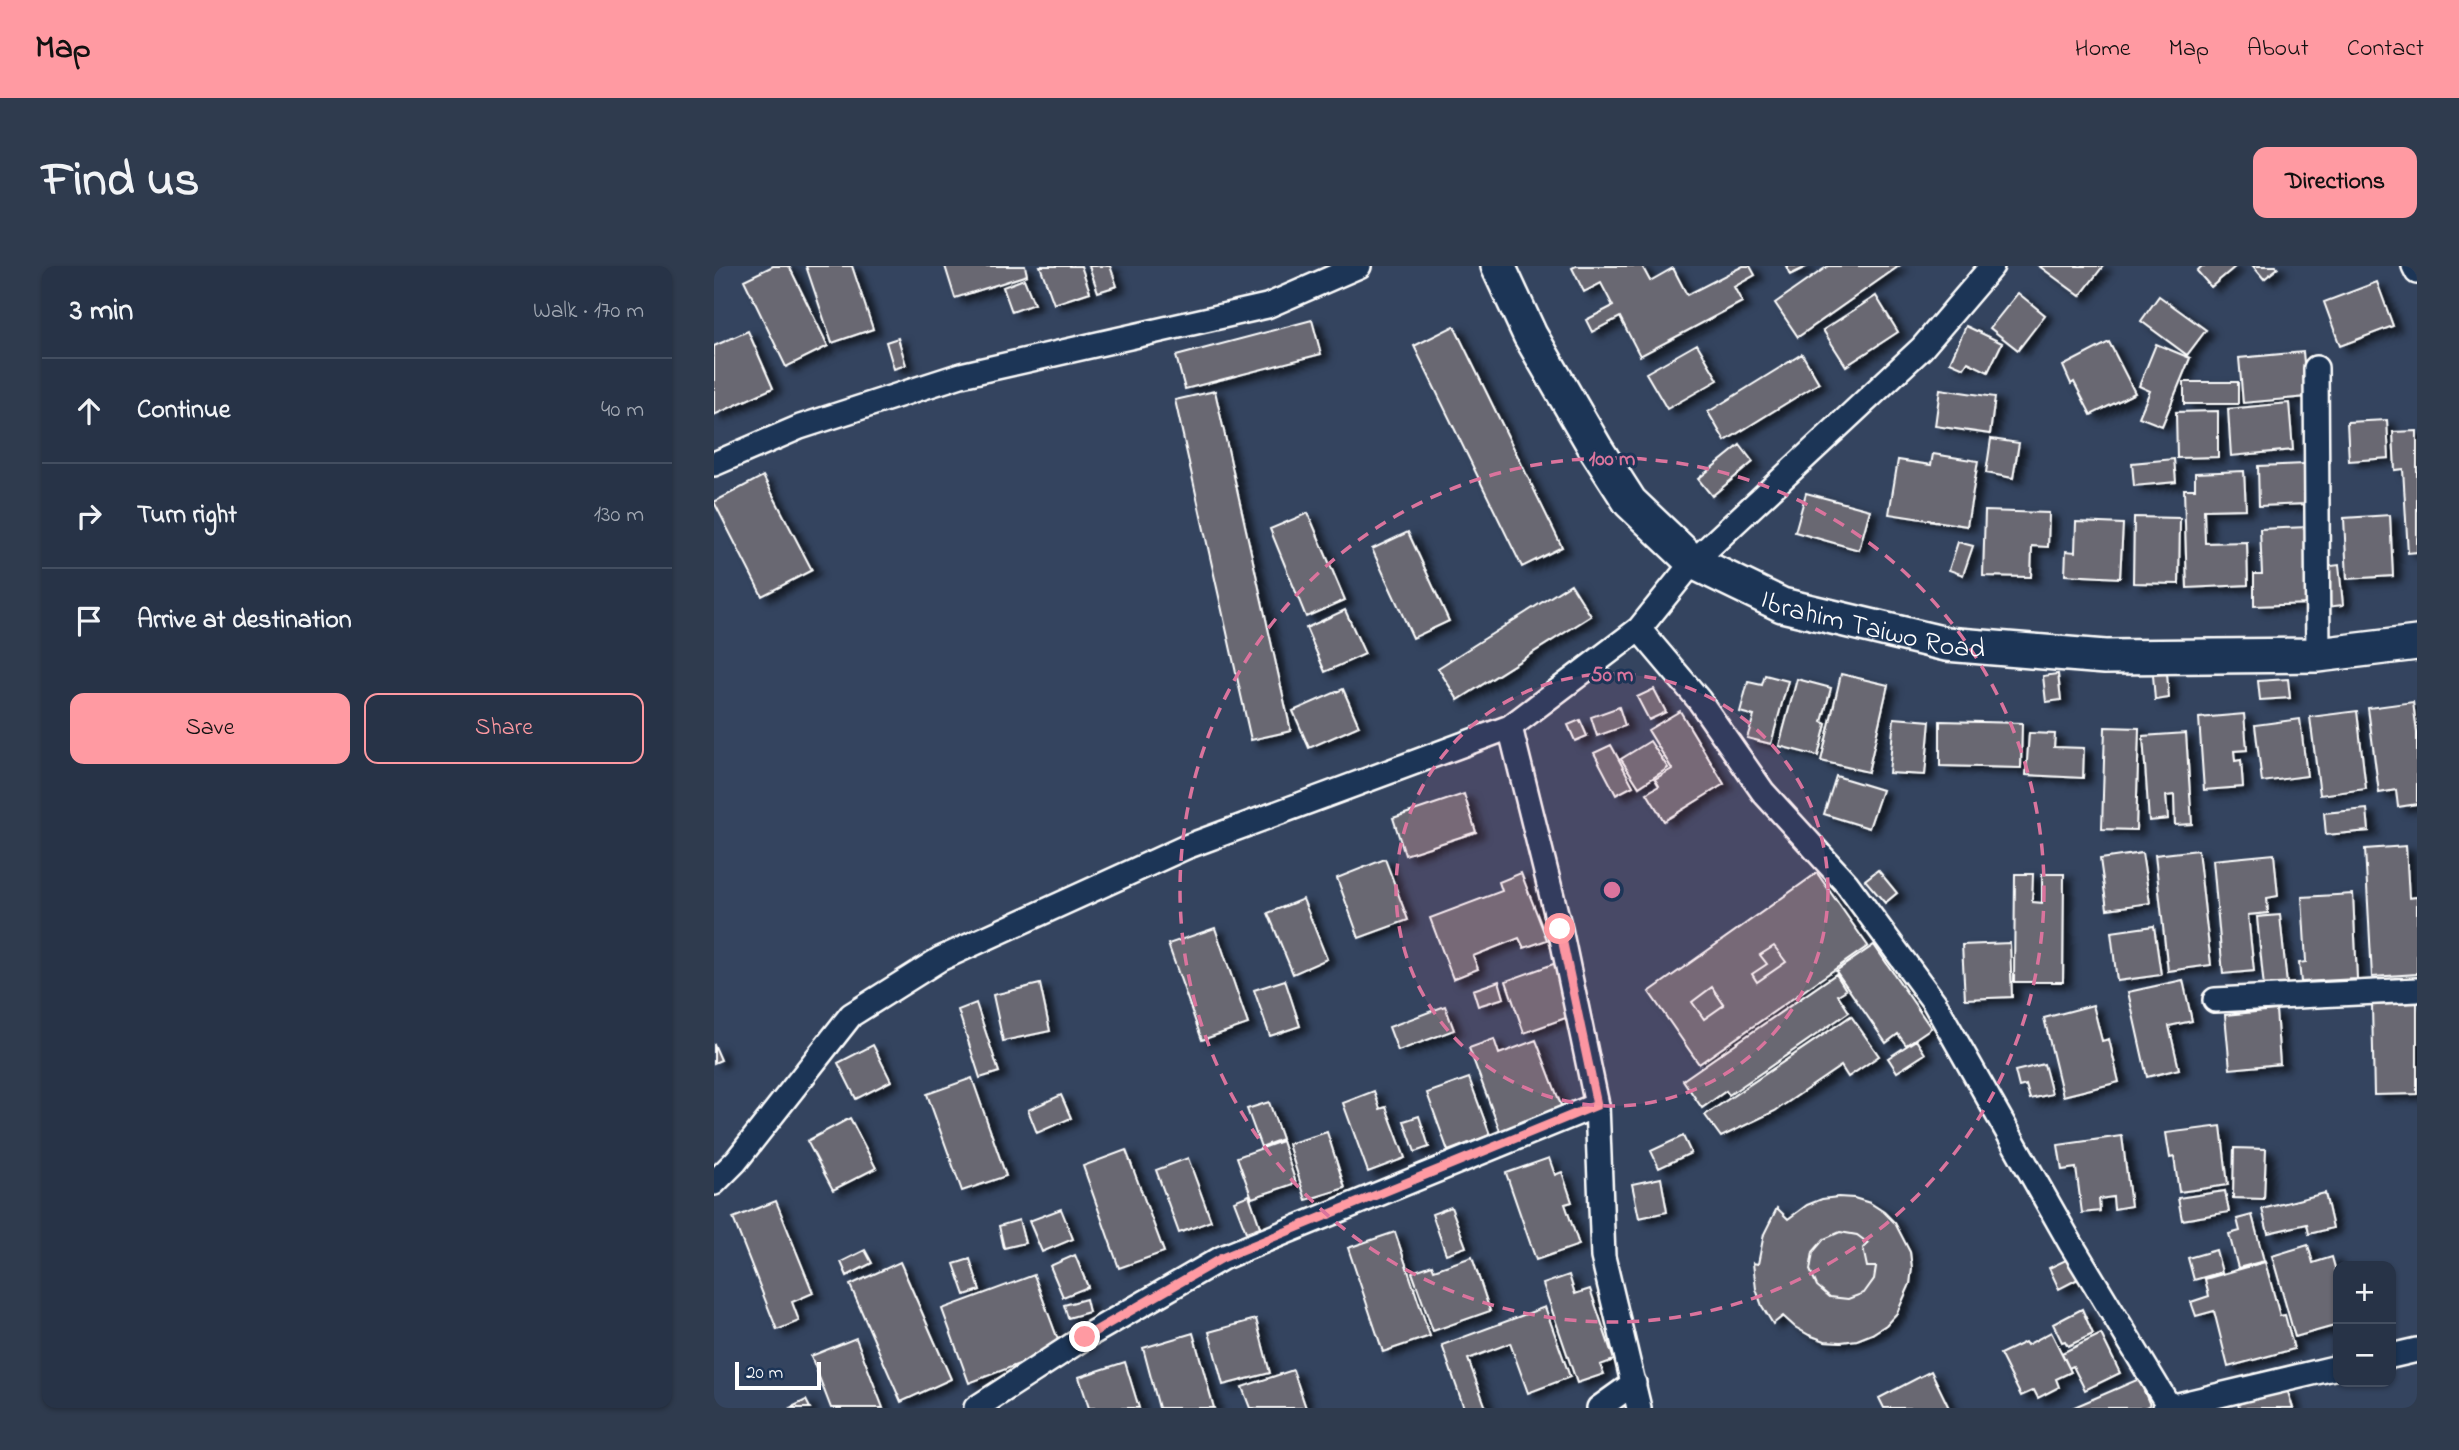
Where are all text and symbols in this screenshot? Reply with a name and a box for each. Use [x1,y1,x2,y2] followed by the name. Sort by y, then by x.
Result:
[35,25,91,73] text: Map
[2075,32,2131,67] text: Home
[2169,32,2209,67] text: Map
[2247,32,2309,67] text: About
[2347,32,2424,67] text: Contact
[42,146,199,218] text: Find us
[2253,147,2417,218] button: Directions
[70,290,133,334] text: 3 min
[533,295,644,328] text: Walk · 170 m
[70,392,108,430] icon: ahead
[137,392,230,430] text: Continue
[601,394,644,427] text: 40 m
[1589,445,1635,475] text: 100 m
[70,497,108,535] icon: right
[137,497,237,535] text: Turn right
[594,499,644,532] text: 130 m
[1753,580,1987,671] street label: Ibrahim Taiwo Road
[70,602,108,640] icon: arrive
[137,602,352,640] text: Arrive at destination
[1591,661,1633,691] text: 50 m
[70,693,350,764] button: Save
[364,693,644,764] button: Share
[1600,878,1624,902] centre of rings
[1544,913,1575,944] route start
[2333,1261,2396,1387] map controls
[2333,1261,2396,1324] button: +
[1069,1321,1100,1352] route end
[2333,1324,2396,1387] button: −
[735,1359,821,1391] scale bar
[746,1360,783,1387] text: 20 m

